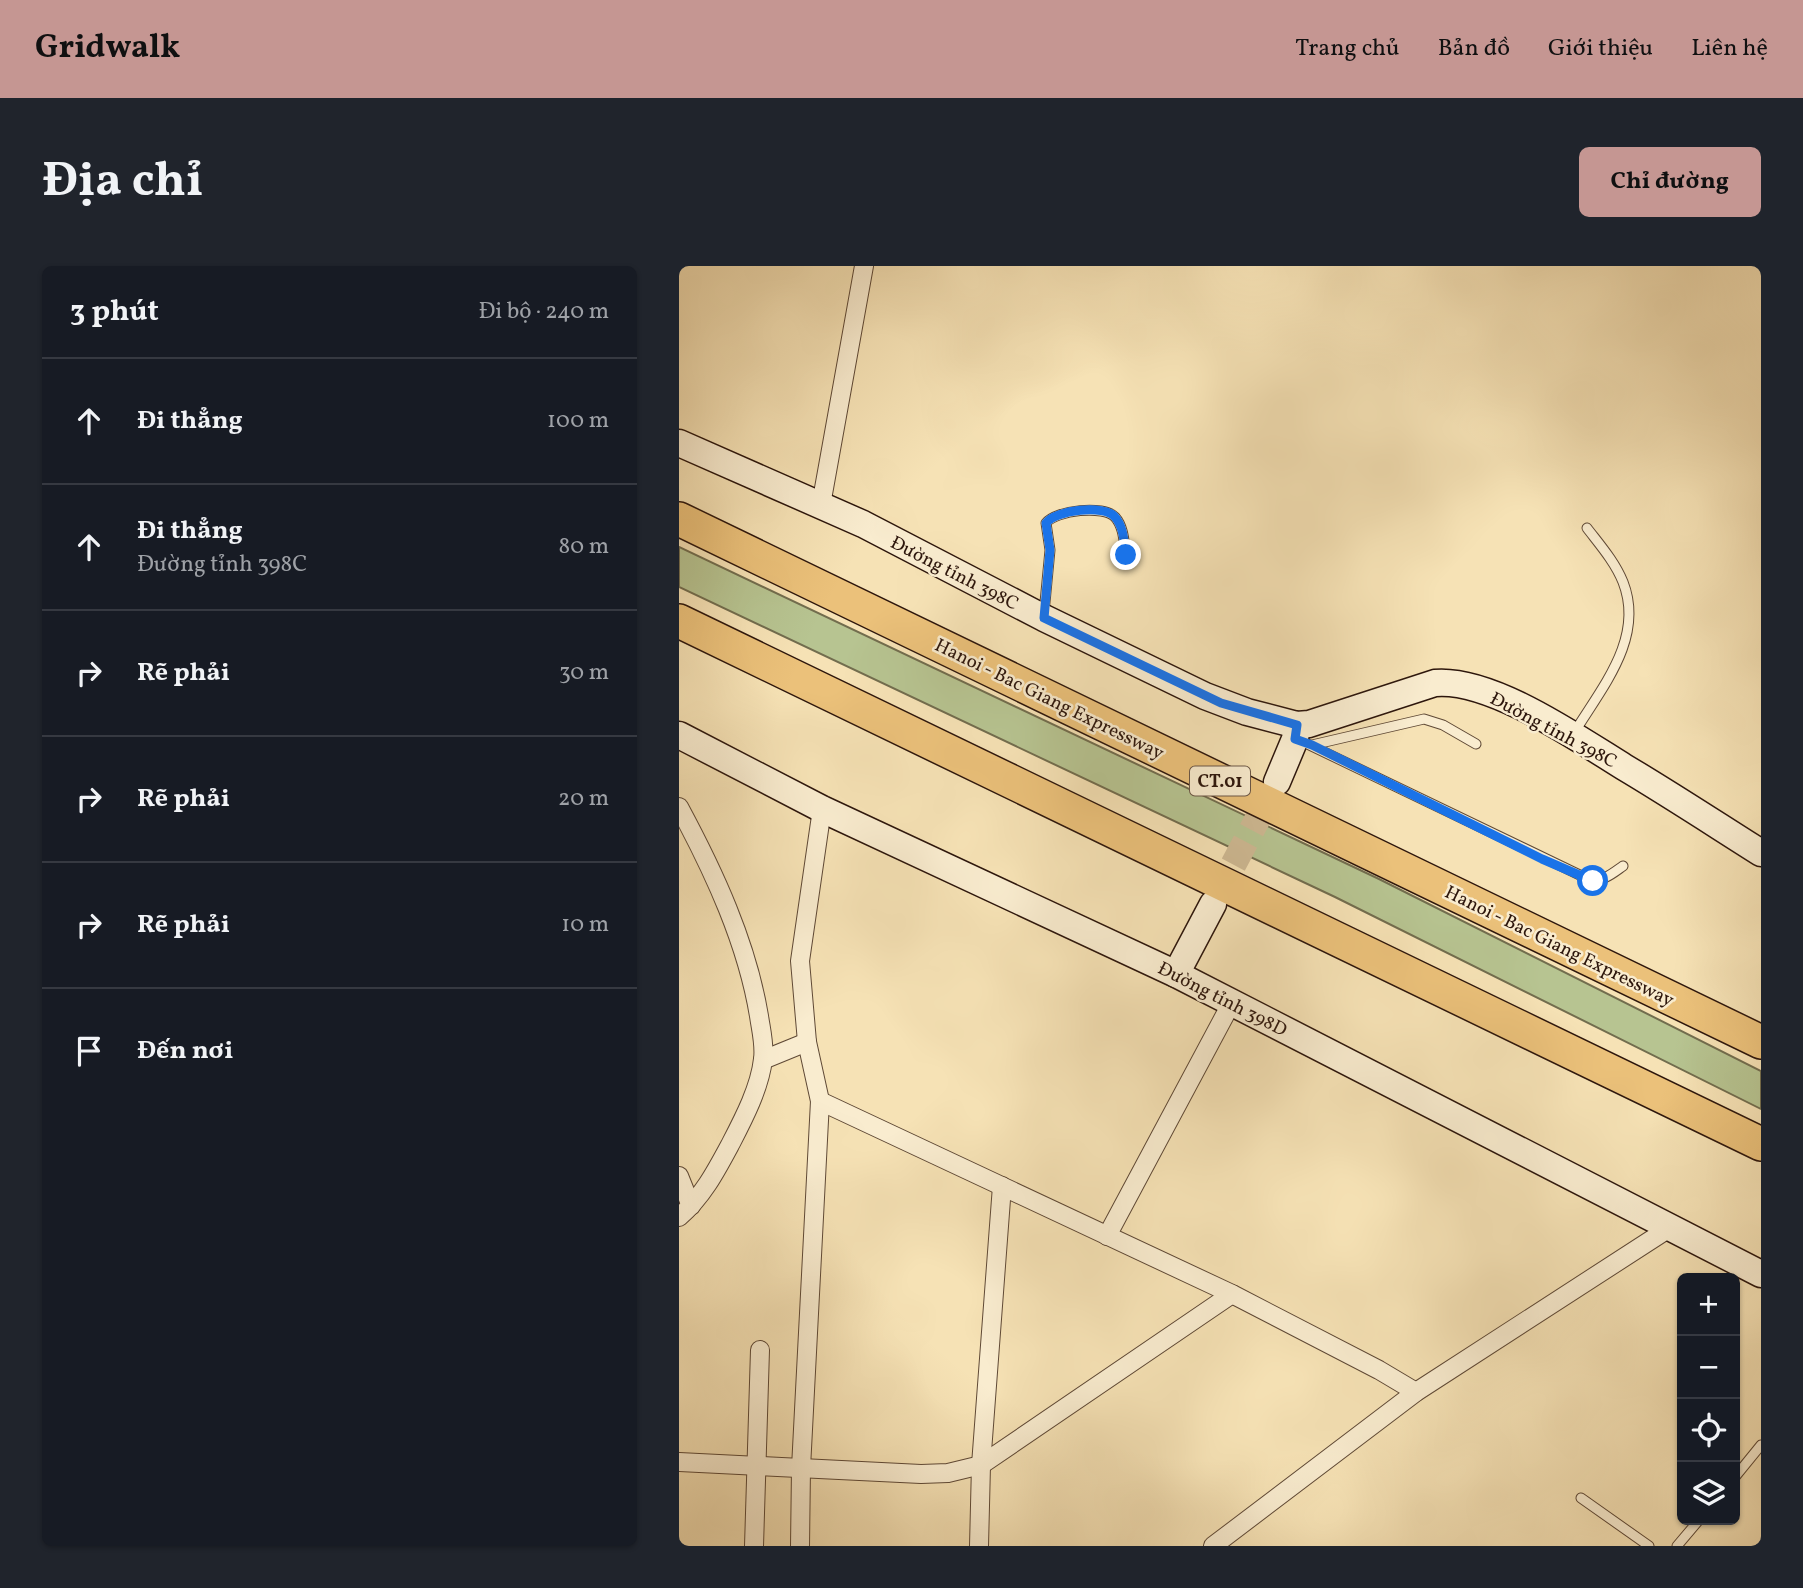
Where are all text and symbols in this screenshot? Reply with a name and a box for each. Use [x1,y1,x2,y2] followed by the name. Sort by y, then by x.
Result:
[35,26,180,72] text: Gridwalk
[1295,32,1400,66] text: Trang chủ
[1438,32,1510,66] text: Bản đồ
[1548,32,1653,66] text: Giới thiệu
[1691,32,1768,66] text: Liên hệ
[1579,147,1761,217] button: Chỉ đường
[42,148,203,217] text: Địa chỉ
[70,291,159,333] text: 3 phút
[478,296,609,328] text: Đi bộ · 240 m
[70,402,108,440] icon: ahead
[137,403,243,439] text: Đi thẳng
[547,405,609,437] text: 100 m
[137,513,243,549] text: Đi thẳng
[70,528,108,566] icon: ahead
[886,530,1023,617] street label: Đường tỉnh 398C
[559,531,609,563] text: 80 m
[1110,539,1141,570] route end
[137,549,307,581] text: Đường tỉnh 398C
[930,633,1168,767] street label: Hanoi - Bac Giang Expressway
[70,654,108,692] icon: right
[137,655,230,691] text: Rẽ phải
[559,657,609,689] text: 30 m
[1485,686,1621,775] street label: Đường tỉnh 398C
[1190,766,1250,796] road number: CT.01
[70,780,108,818] icon: right
[137,781,230,817] text: Rẽ phải
[558,783,609,815] text: 20 m
[1577,865,1608,896] route start
[1440,880,1678,1014] street label: Hanoi - Bac Giang Expressway
[70,906,108,944] icon: right
[137,907,230,943] text: Rẽ phải
[561,909,609,941] text: 10 m
[1153,956,1291,1044] street label: Đường tỉnh 398D
[70,1032,108,1070] icon: arrive
[137,1033,233,1069] text: Đến nơi
[1677,1273,1740,1525] map controls
[1677,1273,1740,1336] button: +
[1677,1336,1740,1399] button: −
[1677,1399,1740,1462] button: locate
[1677,1462,1740,1525] button: layers

